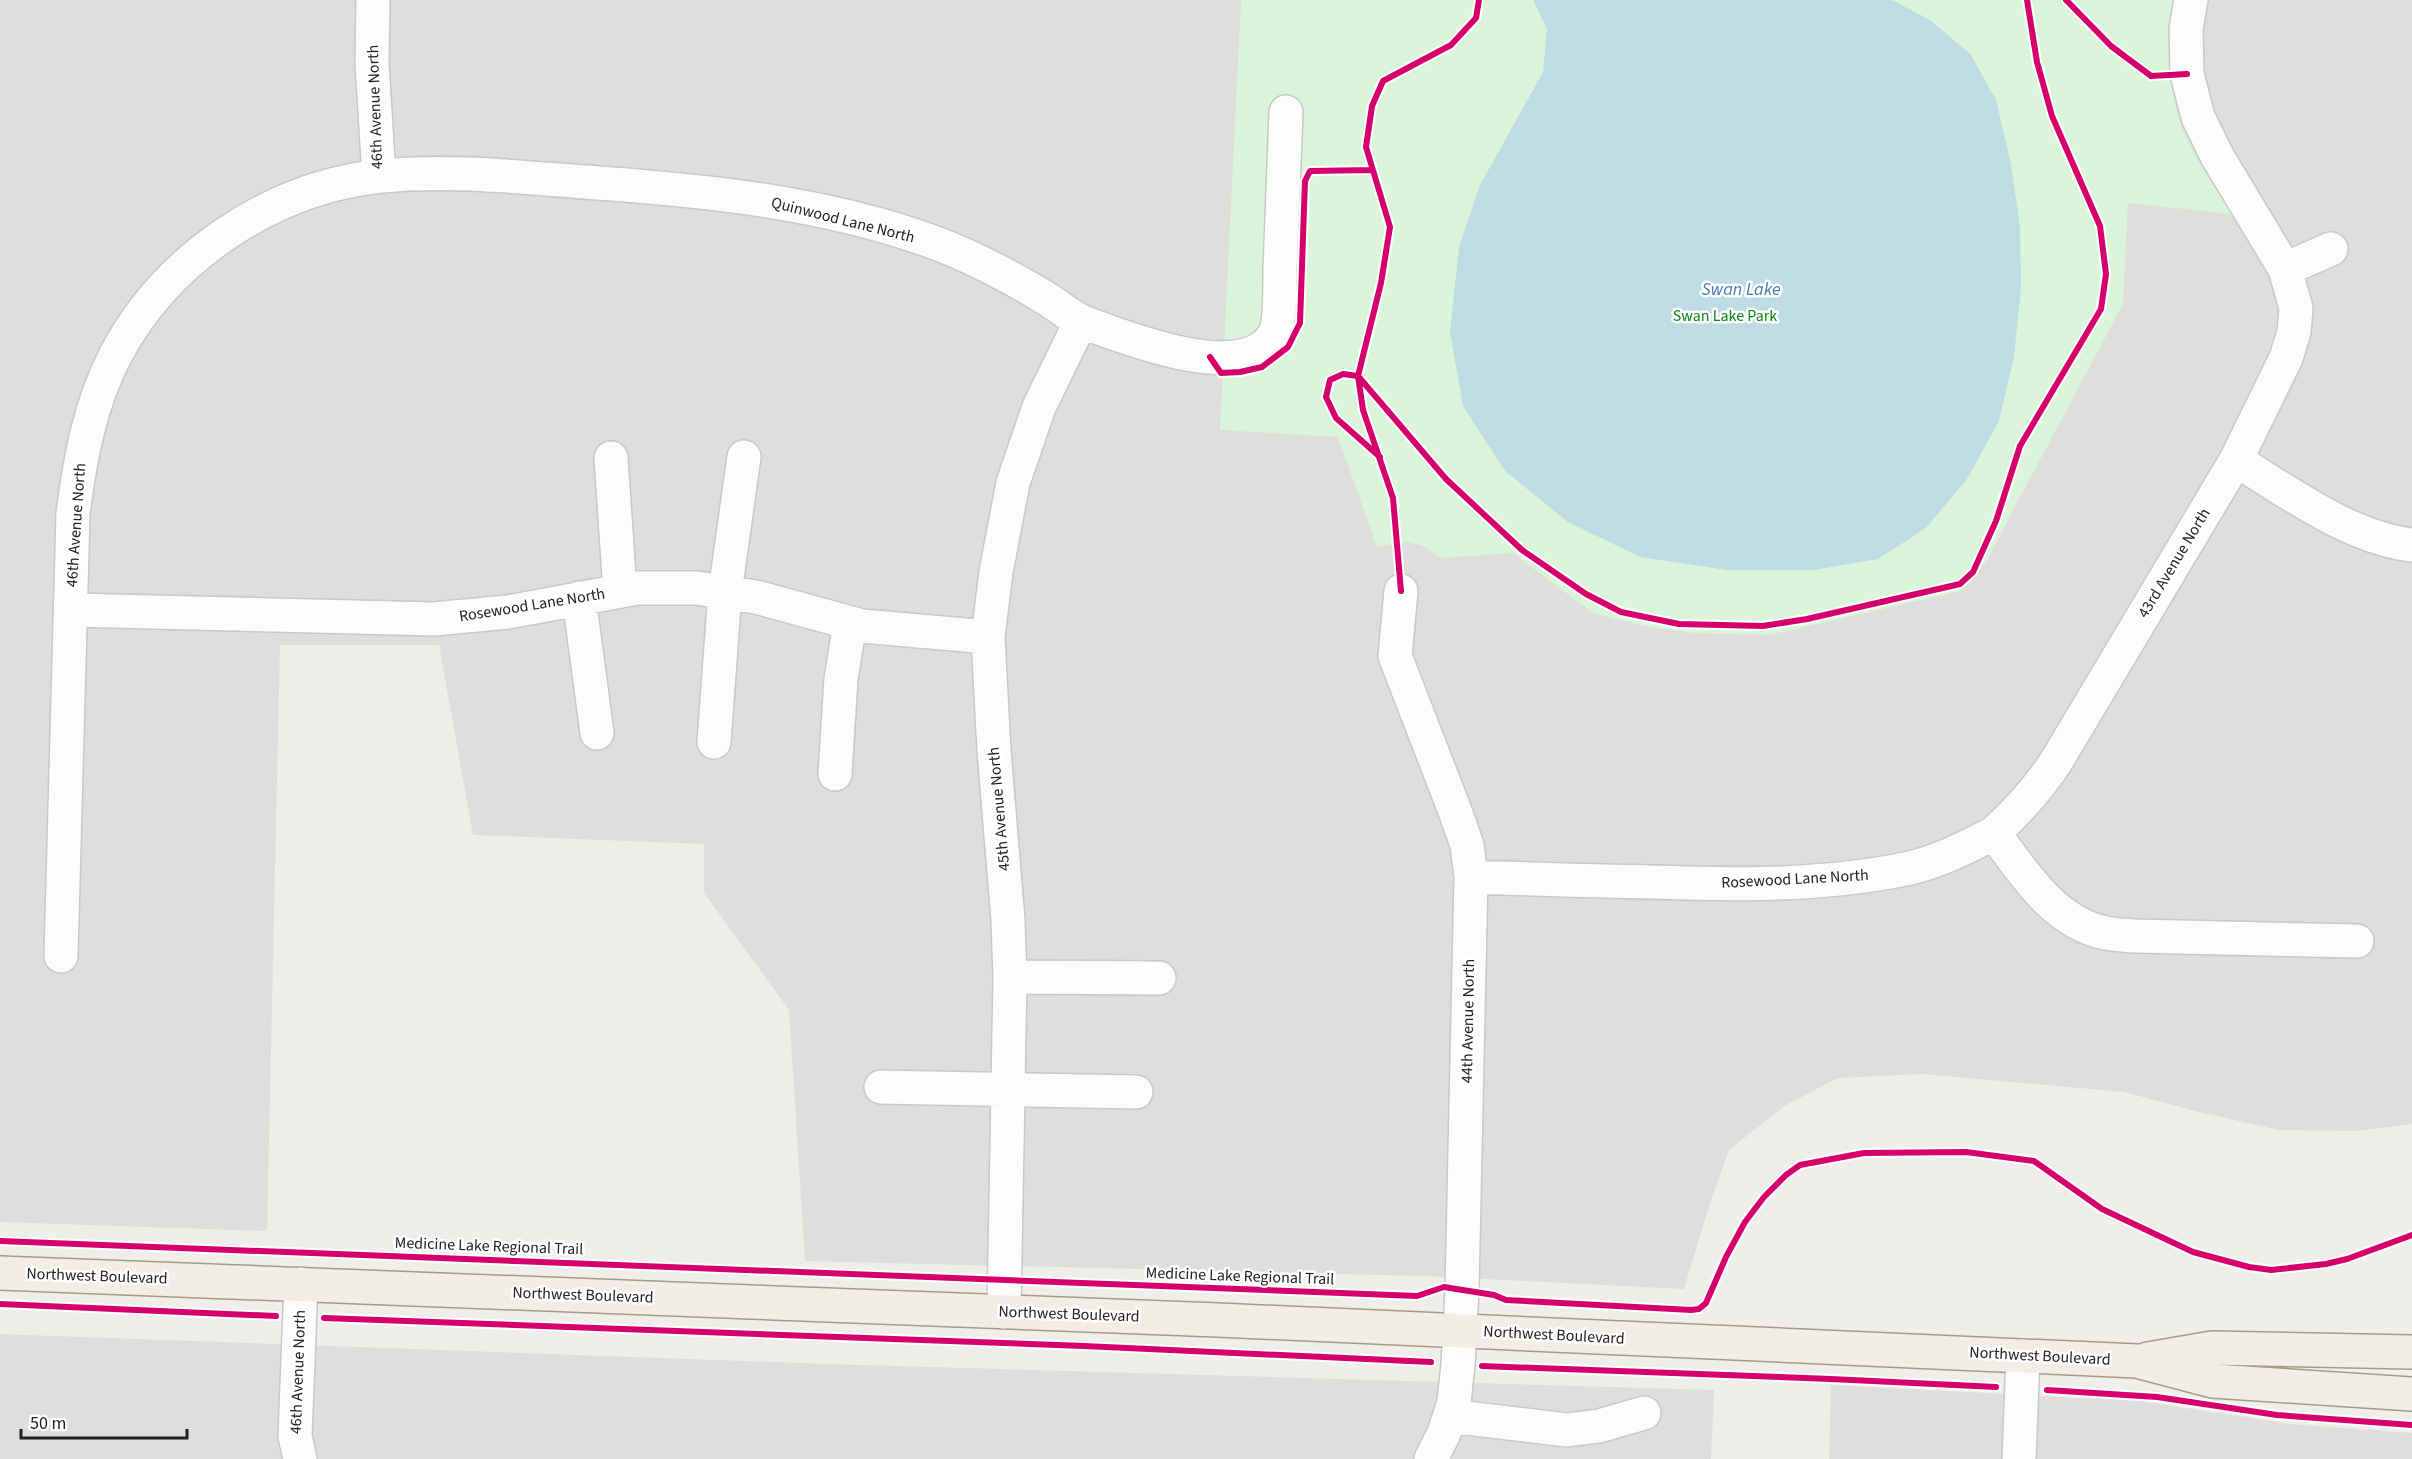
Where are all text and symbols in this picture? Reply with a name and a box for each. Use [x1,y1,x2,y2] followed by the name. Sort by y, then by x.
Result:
[362,44,388,170] street label: 46th Avenue North
[769,192,917,248] street label: Quinwood Lane North
[1701,277,1781,302] water label: Swan Lake
[1673,305,1777,327] park label: Swan Lake Park
[61,462,91,588] street label: 46th Avenue North
[2132,504,2216,622] street label: 43rd Avenue North
[457,583,607,627] street label: Rosewood Lane North
[983,746,1015,872] street label: 45th Avenue North
[1721,864,1869,894] street label: Rosewood Lane North
[1456,959,1480,1083] street label: 44th Avenue North
[394,1232,584,1260] street label: Medicine Lake Regional Trail
[1145,1262,1335,1290] street label: Medicine Lake Regional Trail
[26,1263,168,1289] street label: Northwest Boulevard
[512,1282,654,1308] street label: Northwest Boulevard
[998,1301,1140,1327] street label: Northwest Boulevard
[285,1309,311,1435] street label: 46th Avenue North
[1483,1320,1625,1350] street label: Northwest Boulevard
[1969,1341,2111,1371] street label: Northwest Boulevard
[21,1402,188,1440] scale bar
[30,1411,66,1436] text: 50 m

